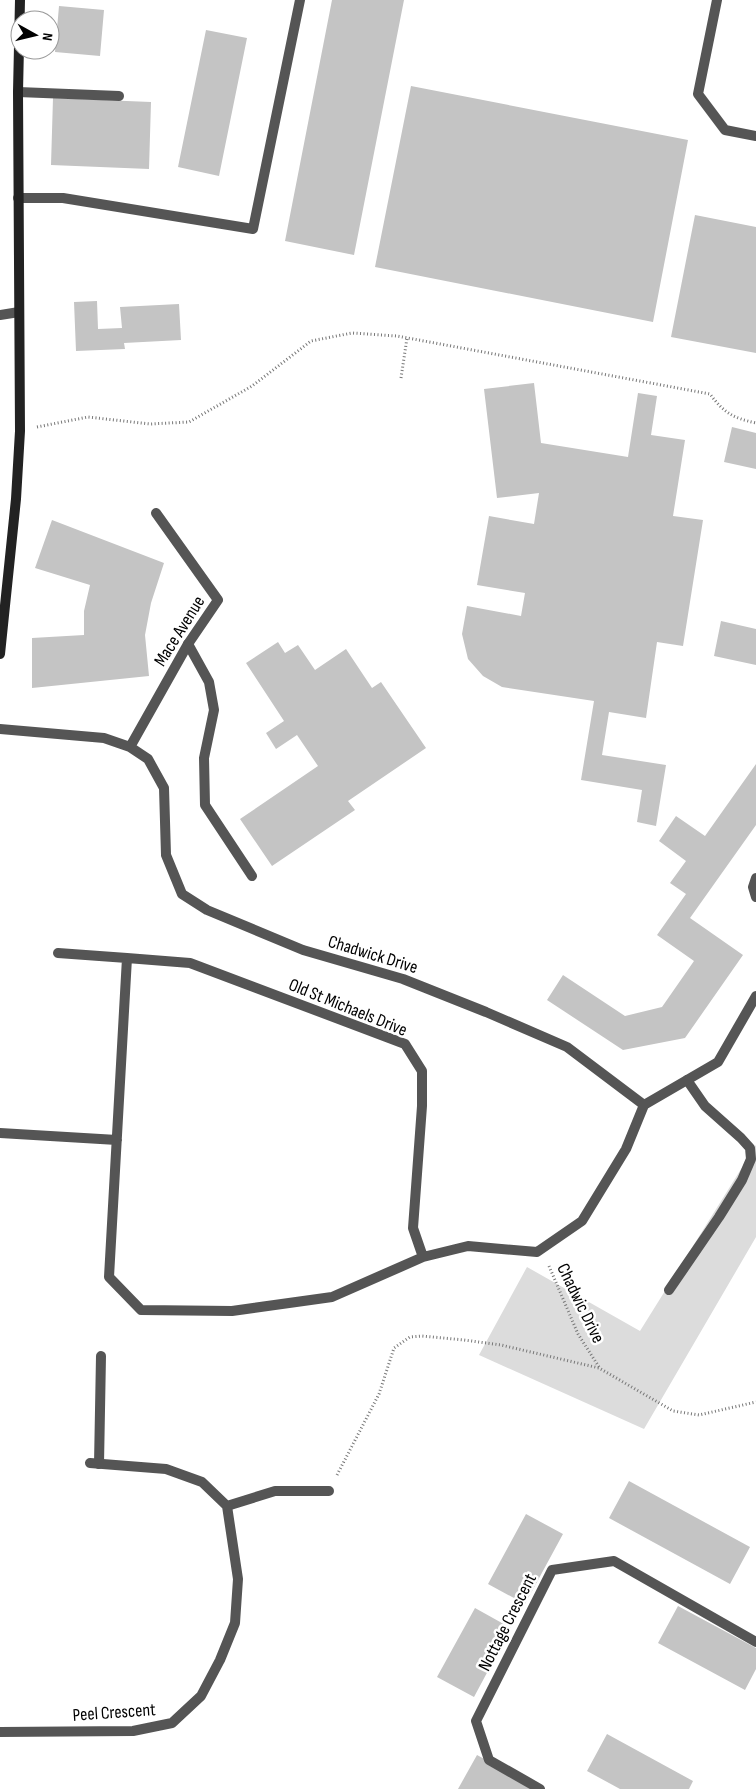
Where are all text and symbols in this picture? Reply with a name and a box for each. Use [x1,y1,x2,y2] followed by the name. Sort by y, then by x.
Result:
[10,10,60,60] north arrow
[38,32,56,42] text: N
[150,592,209,670] street label: Mace Avenue
[325,931,420,978] street label: Chadwick Drive
[286,974,410,1041] street label: Old St Michaels Drive
[552,1260,609,1346] street label: Chadwic Drive
[474,1570,541,1674] street label: Nottage Crescent
[72,1699,157,1726] street label: Peel Crescent

